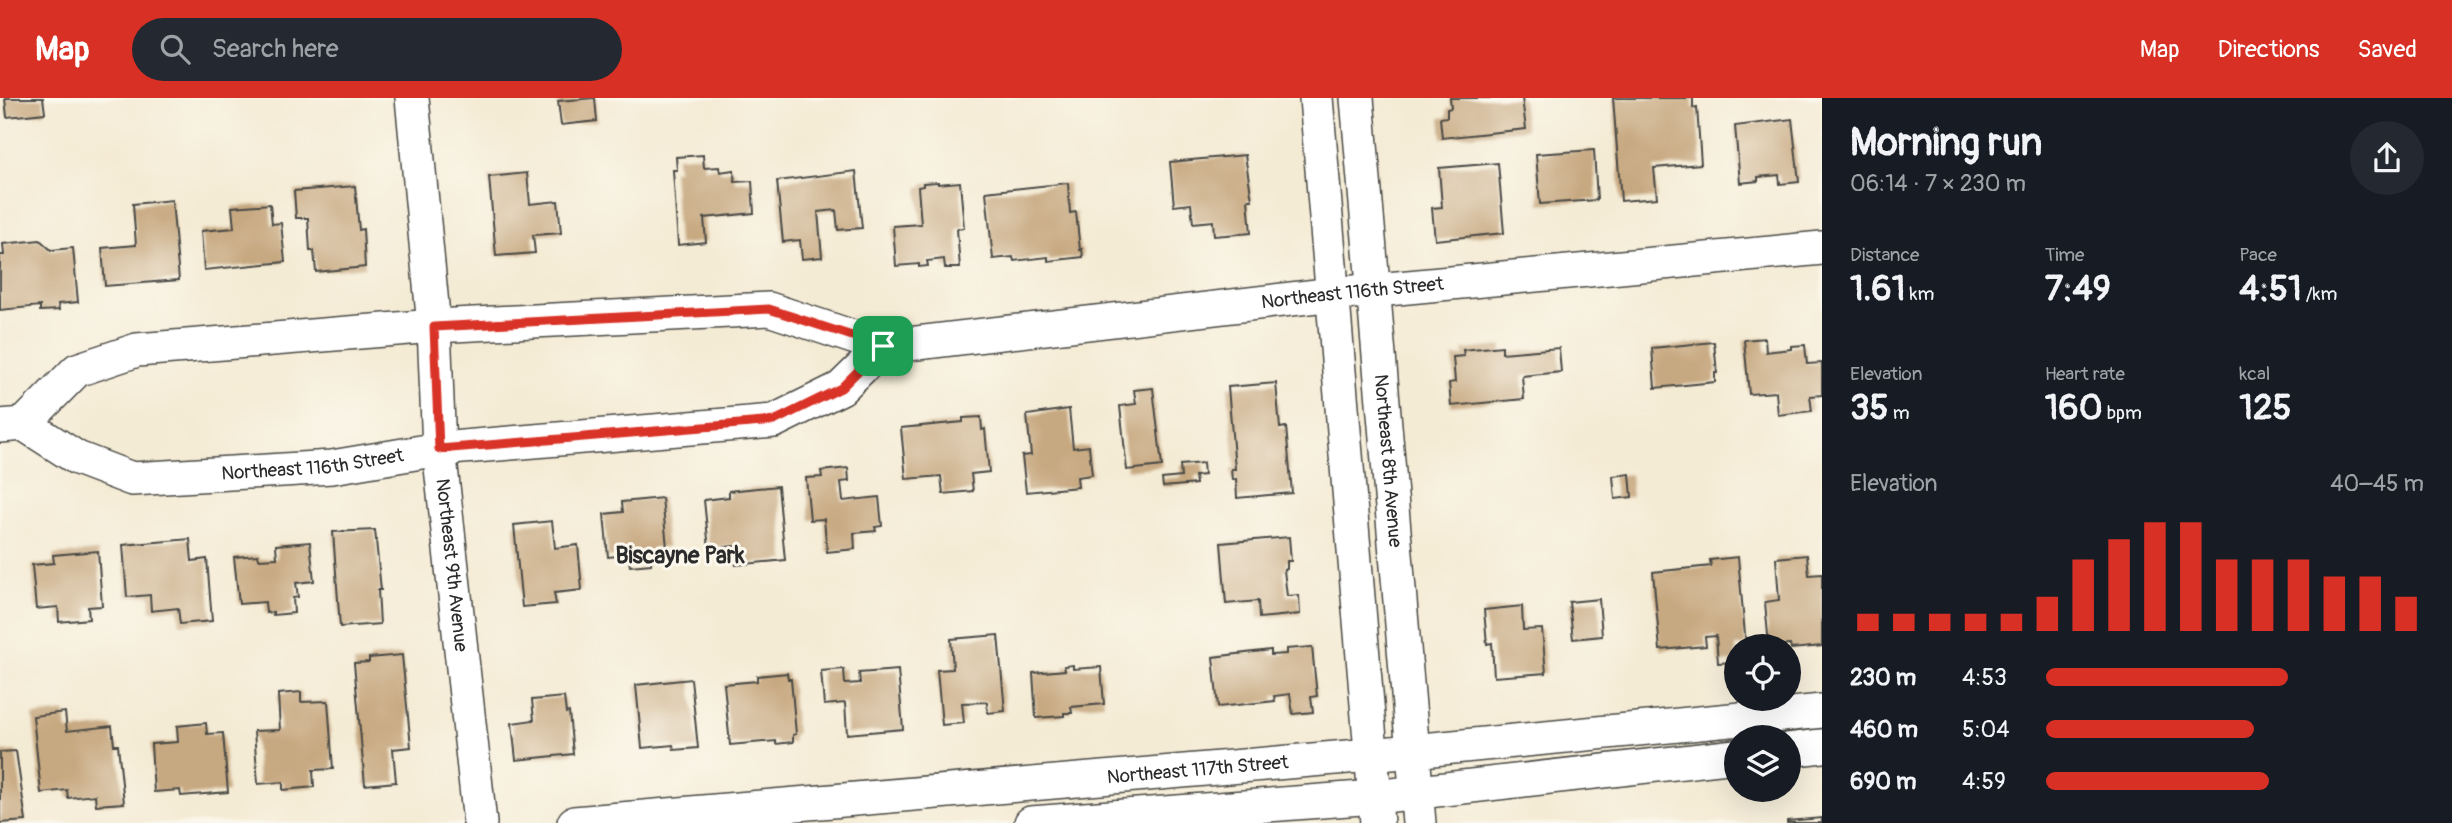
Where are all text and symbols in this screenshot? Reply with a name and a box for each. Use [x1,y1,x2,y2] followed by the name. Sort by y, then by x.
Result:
[132,18,622,81] search box
[35,29,90,70] text: Map
[156,30,194,68] icon: search
[212,33,339,65] text: Search here
[2140,35,2180,64] text: Map
[2218,35,2319,64] text: Directions
[2357,35,2417,64] text: Saved
[1850,119,2042,167] text: Morning run
[2350,121,2424,195] button: share
[1850,169,2026,198] text: 06:14 · 7 × 230 m
[1850,243,1919,267] text: Distance
[2045,243,2084,267] text: Time
[2239,243,2277,267] text: Pace
[1850,267,1905,311] text: 1.61
[2045,267,2111,311] text: 7:49
[2239,267,2302,311] text: 4:51
[1260,272,1445,314] street label: Northeast 116th Street
[1905,282,1934,306] text: km
[2302,282,2337,306] text: /km
[853,316,913,376] pin
[864,327,902,365] icon: arrive
[1850,362,1922,386] text: Elevation
[2045,362,2125,386] text: Heart rate
[2239,362,2270,386] text: kcal
[1369,373,1407,549] street label: Northeast 8th Avenue
[1850,386,1889,430] text: 35
[2045,386,2103,430] text: 160
[2239,386,2292,430] text: 125
[1889,401,1910,425] text: m
[2103,401,2142,425] text: bpm
[221,443,406,486] street label: Northeast 116th Street
[1850,469,1938,498] text: Elevation
[2330,469,2424,498] text: 40–45 m
[430,477,473,654] street label: Northeast 9th Avenue
[615,541,745,570] district label: Biscayne Park
[1724,634,1801,802] map controls
[1724,634,1801,711] button: locate
[1850,663,1916,692] text: 230 m
[1962,663,2007,692] text: 4:53
[1850,715,1918,744] text: 460 m
[1962,715,2010,744] text: 5:04
[1724,725,1801,802] button: layers
[1106,750,1290,789] street label: Northeast 117th Street
[1850,767,1916,796] text: 690 m
[1962,767,2006,796] text: 4:59

